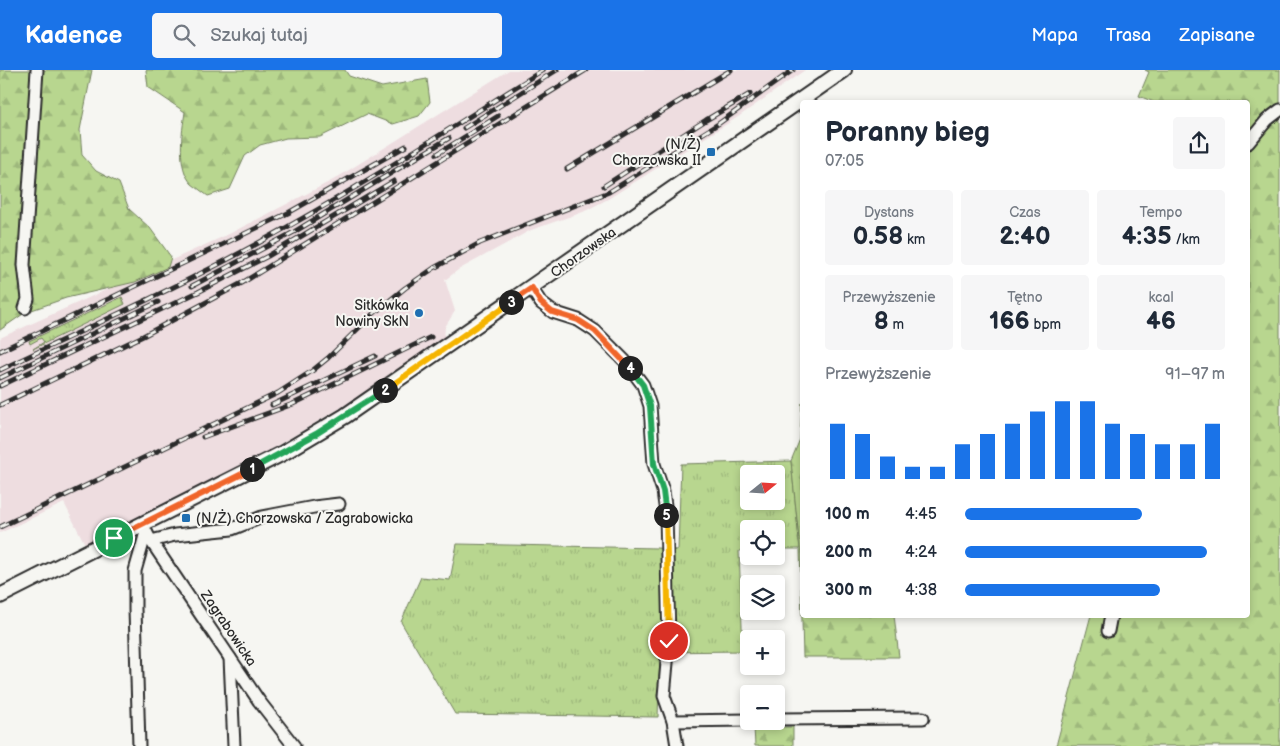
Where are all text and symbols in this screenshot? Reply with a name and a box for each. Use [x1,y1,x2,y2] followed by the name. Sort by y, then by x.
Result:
[152,13,502,58] search box
[25,21,122,50] text: Kadence
[170,21,198,49] icon: search
[210,24,308,47] text: Szukaj tutaj
[1031,25,1078,46] text: Mapa
[1106,25,1151,46] text: Trasa
[1179,25,1255,46] text: Zapisane
[825,116,990,149] text: Poranny bieg
[1173,117,1225,169] button: share
[612,135,701,169] place label: (N/Ż) Chorzowska II
[705,146,717,158] marker: (N/Ż) Chorzowska II
[825,152,864,171] text: 07:05
[864,204,914,221] text: Dystans
[1009,204,1041,221] text: Czas
[1140,204,1182,221] text: Tempo
[853,221,903,252] text: 0.58
[999,221,1051,252] text: 2:40
[1122,221,1172,252] text: 4:35
[547,224,619,281] street label: Chorzowska
[903,231,925,248] text: km
[1172,231,1200,248] text: /km
[843,289,935,306] text: Przewyższenie
[1007,289,1043,306] text: Tętno
[1148,289,1174,306] text: kcal
[498,290,524,314] pin: 3
[507,294,516,311] text: 3
[335,297,409,330] place label: Sitkówka Nowiny SkN
[874,306,889,337] text: 8
[989,306,1030,337] text: 166
[1146,306,1176,337] text: 46
[413,307,425,319] marker: Sitkówka Nowiny SkN
[889,316,904,333] text: m
[1030,316,1061,333] text: bpm
[618,356,642,380] pin: 4
[626,360,635,377] text: 4
[825,365,931,384] text: Przewyższenie
[1165,365,1225,384] text: 91–97 m
[372,378,398,402] pin: 2
[381,382,390,399] text: 2
[240,456,264,482] pin: 1
[250,461,255,478] text: 1
[740,465,785,510] north arrow
[740,465,785,730] map controls
[654,502,678,528] pin: 5
[825,505,870,524] text: 100 m
[905,505,937,524] text: 4:45
[662,507,671,524] text: 5
[196,509,413,527] place label: (N/Ż) Chorzowska / Zagrabowicka
[180,512,192,524] marker: (N/Ż) Chorzowska / Zagrabowicka
[93,517,135,559] pin
[740,520,785,565] button: locate
[100,524,128,552] icon: arrive
[825,543,872,562] text: 200 m
[905,543,937,562] text: 4:24
[740,575,785,620] button: layers
[825,581,872,600] text: 300 m
[905,581,937,600] text: 4:38
[196,586,260,669] street label: Zagrabowicka
[648,620,690,662] pin
[655,627,683,655] icon: check
[740,630,785,675] button: +
[740,685,785,730] button: −

